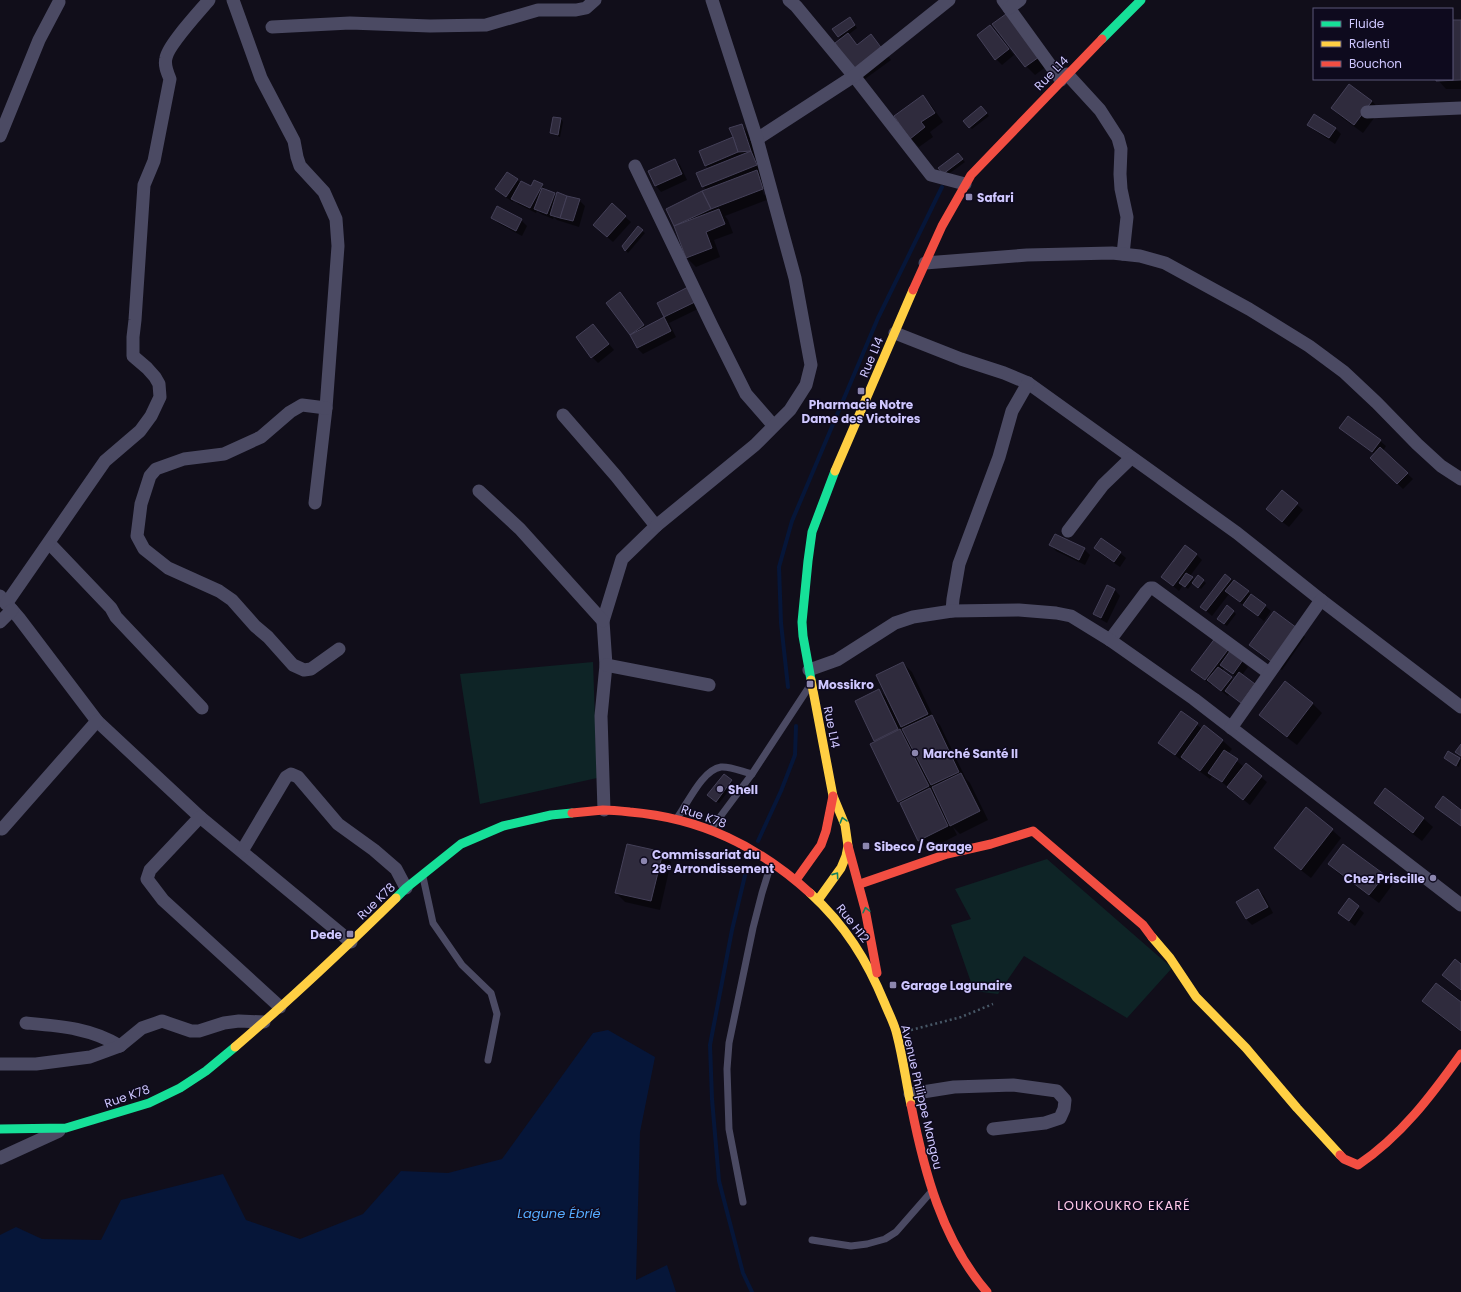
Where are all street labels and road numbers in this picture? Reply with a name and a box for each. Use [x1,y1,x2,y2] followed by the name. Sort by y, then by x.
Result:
[1030,52,1072,94] street label: Rue L14
[855,334,887,380] street label: Rue L14
[820,705,844,750] street label: Rue L14
[679,800,729,832] street label: Rue K78
[353,879,399,923] street label: Rue K78
[833,900,874,946] street label: Rue H12
[897,1023,947,1171] street label: Avenue Philippe Mangou
[102,1080,152,1112] street label: Rue K78

